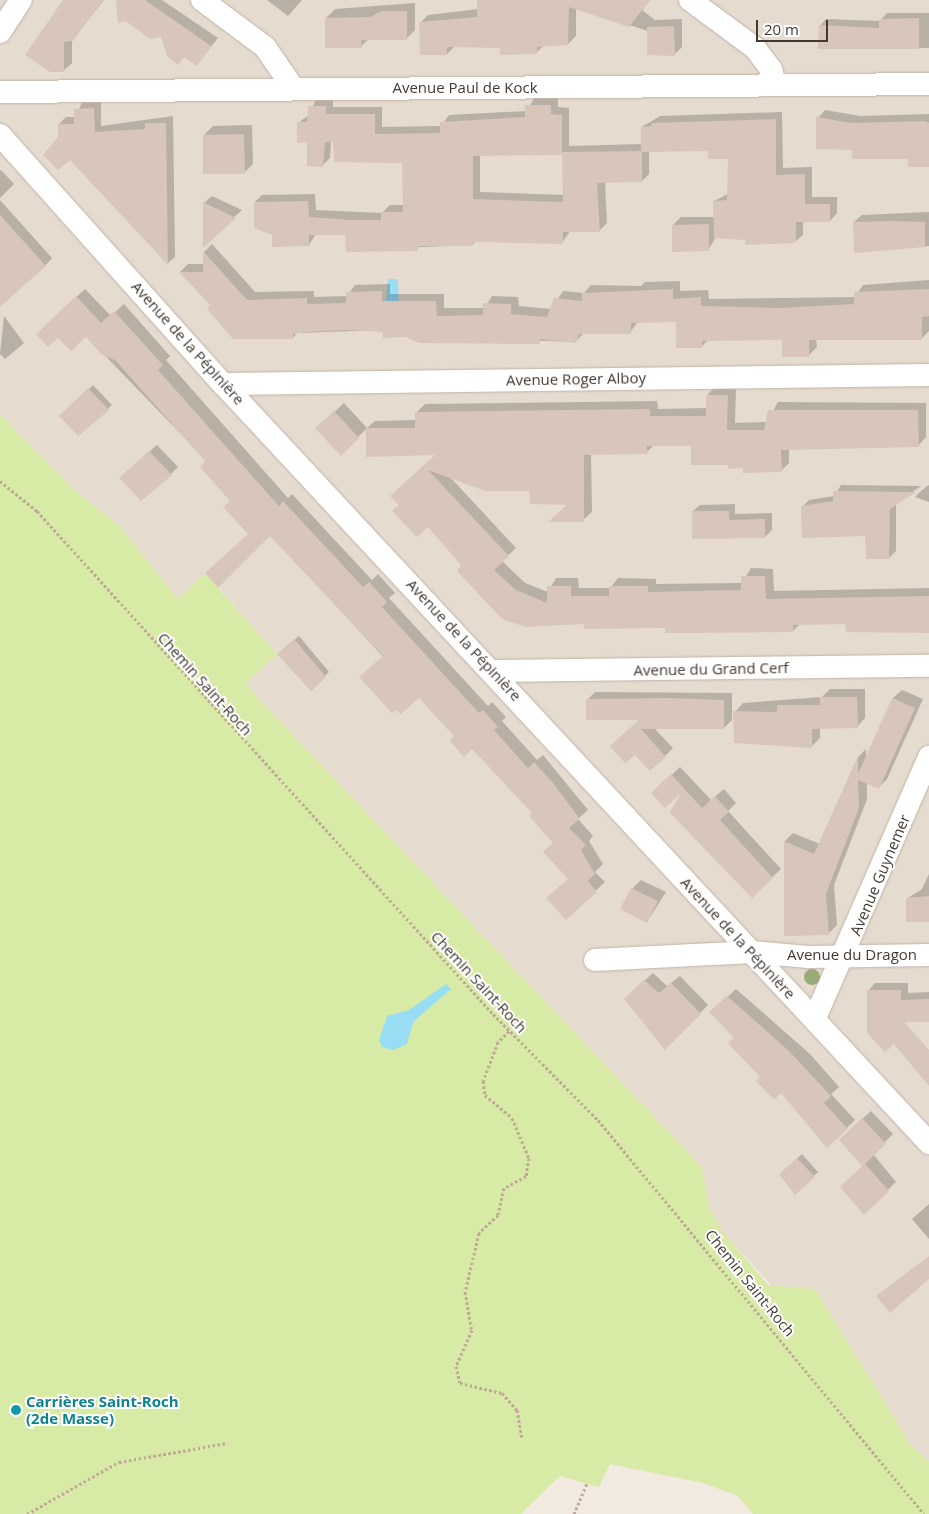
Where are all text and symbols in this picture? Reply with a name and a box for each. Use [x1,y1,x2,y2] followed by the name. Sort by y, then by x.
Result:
[759,10,832,42] scale bar
[764,19,799,39] text: 20 m
[392,79,538,97] street label: Avenue Paul de Kock
[128,278,248,408] street label: Avenue de la Pépinière
[506,369,646,389] street label: Avenue Roger Alboy
[403,575,525,705] street label: Avenue de la Pépinière
[154,629,256,739] street label: Chemin Saint-Roch
[633,659,789,679] street label: Avenue du Grand Cerf
[846,812,914,938] street label: Avenue Guynemer
[677,873,799,1003] street label: Avenue de la Pépinière
[427,928,531,1036] street label: Chemin Saint-Roch
[787,946,917,964] street label: Avenue du Dragon
[701,1226,799,1340] street label: Chemin Saint-Roch
[26,1392,179,1427] place label: Carrières Saint-Roch (2de Masse)
[10,1404,22,1416] marker: Carrières Saint-Roch (2de Masse)

